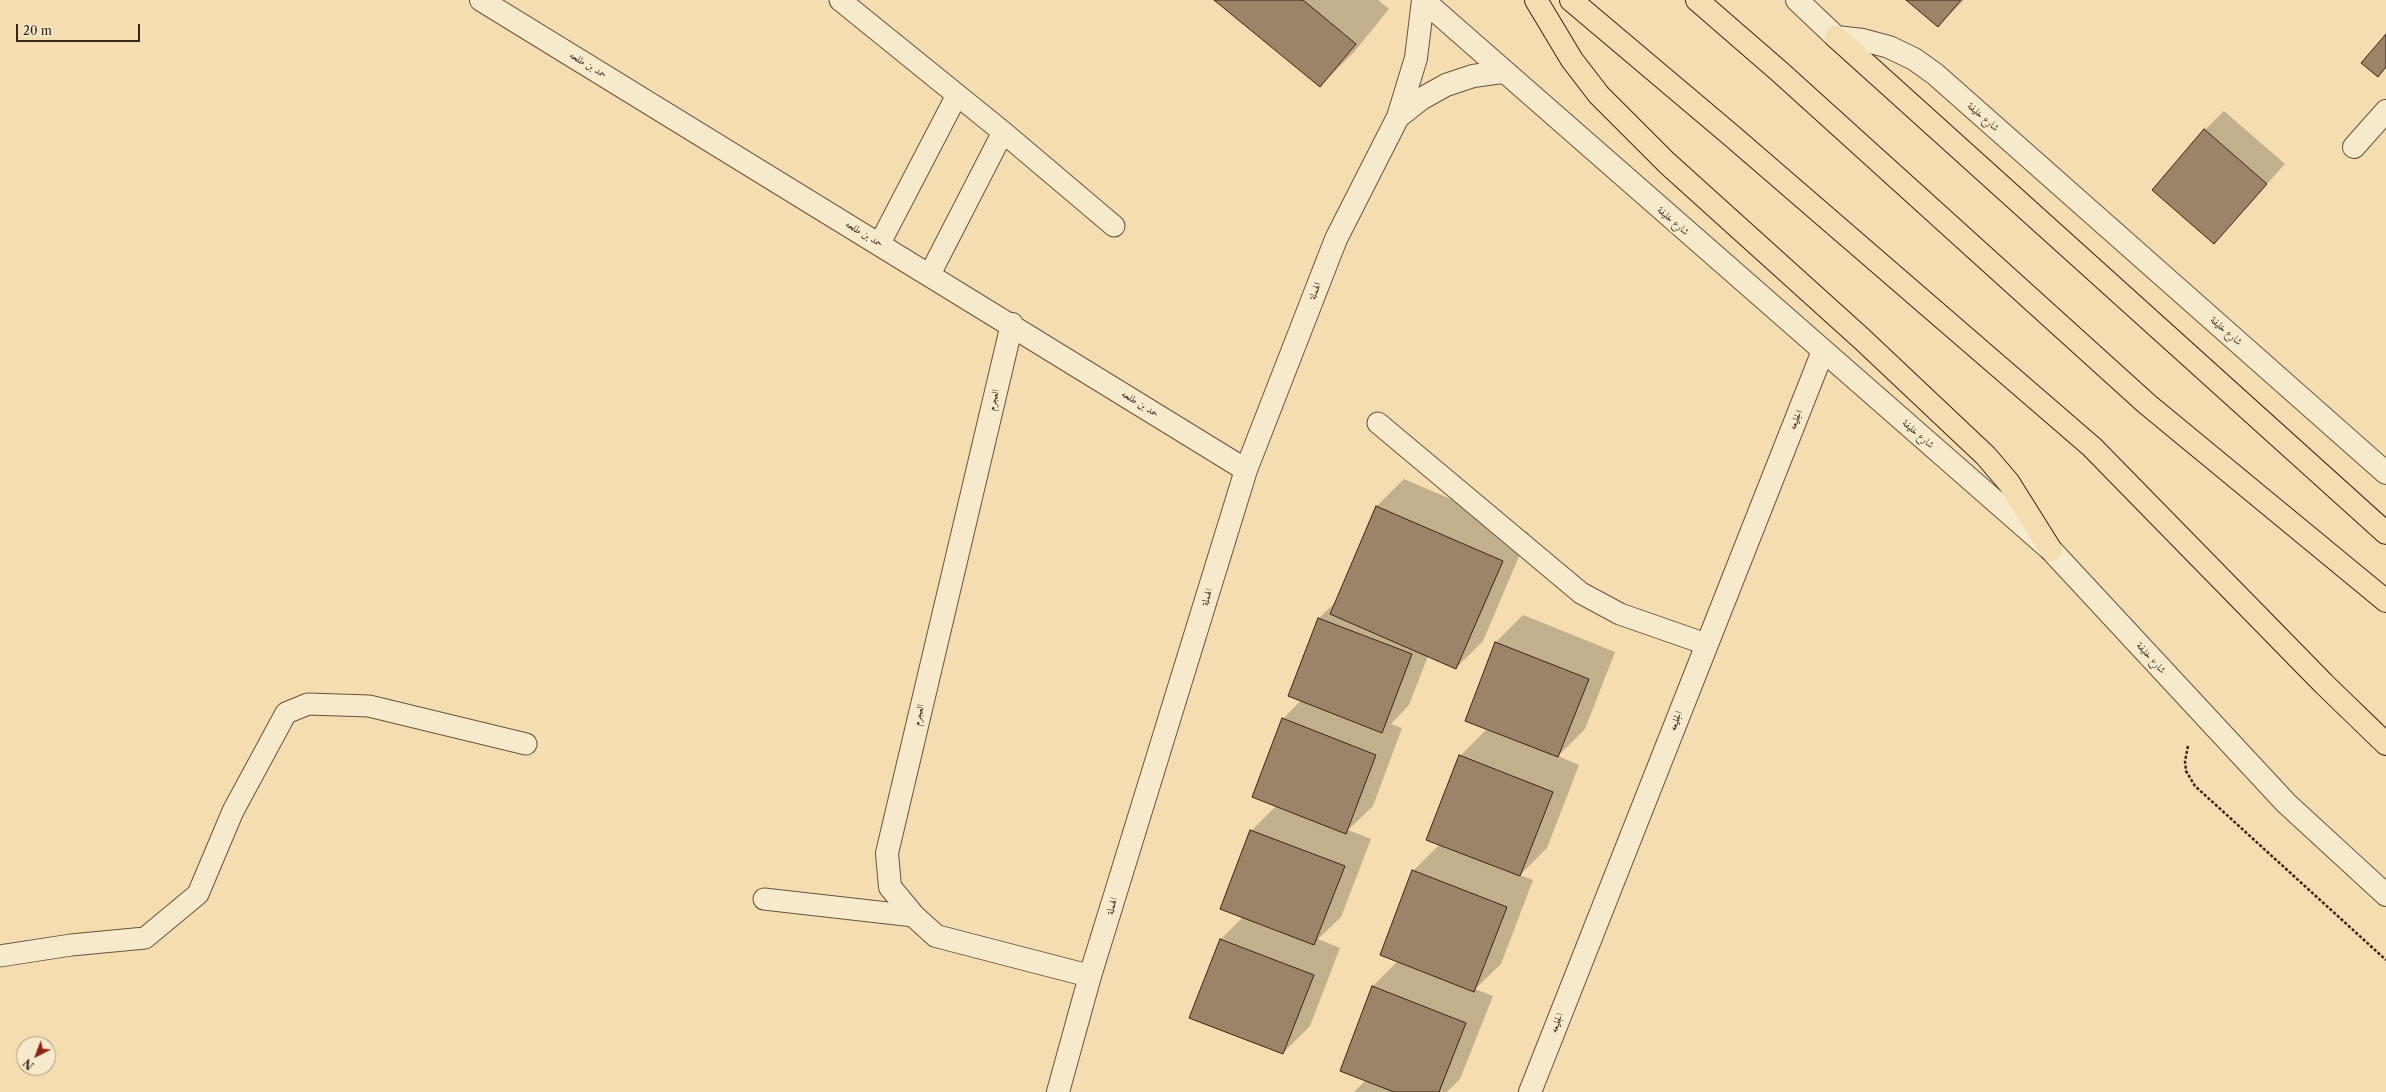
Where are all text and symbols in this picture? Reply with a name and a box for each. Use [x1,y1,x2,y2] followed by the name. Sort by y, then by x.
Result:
[18,16,142,42] scale bar
[23,23,52,38] text: 20 m
[567,49,609,81] street label: حمد بن طلحه
[1965,100,2001,134] street label: شارع خليفة
[1655,204,1691,238] street label: شارع خليفة
[843,218,885,250] street label: حمد بن طلحه
[1306,281,1324,301] street label: الهملة
[2208,314,2244,348] street label: شارع خليفة
[986,388,1002,412] street label: العجرم
[1119,388,1161,420] street label: حمد بن طلحه
[1787,408,1805,432] street label: الجليعه
[1900,417,1936,451] street label: شارع خليفة
[1199,587,1215,607] street label: الهملة
[2134,640,2168,676] street label: شارع خليفة
[911,703,927,727] street label: العجرم
[1667,709,1685,733] street label: الجليعه
[1104,896,1120,916] street label: الهملة
[1548,1011,1566,1035] street label: الجليعه
[16,1036,56,1076] north arrow
[20,1056,37,1073] text: N

